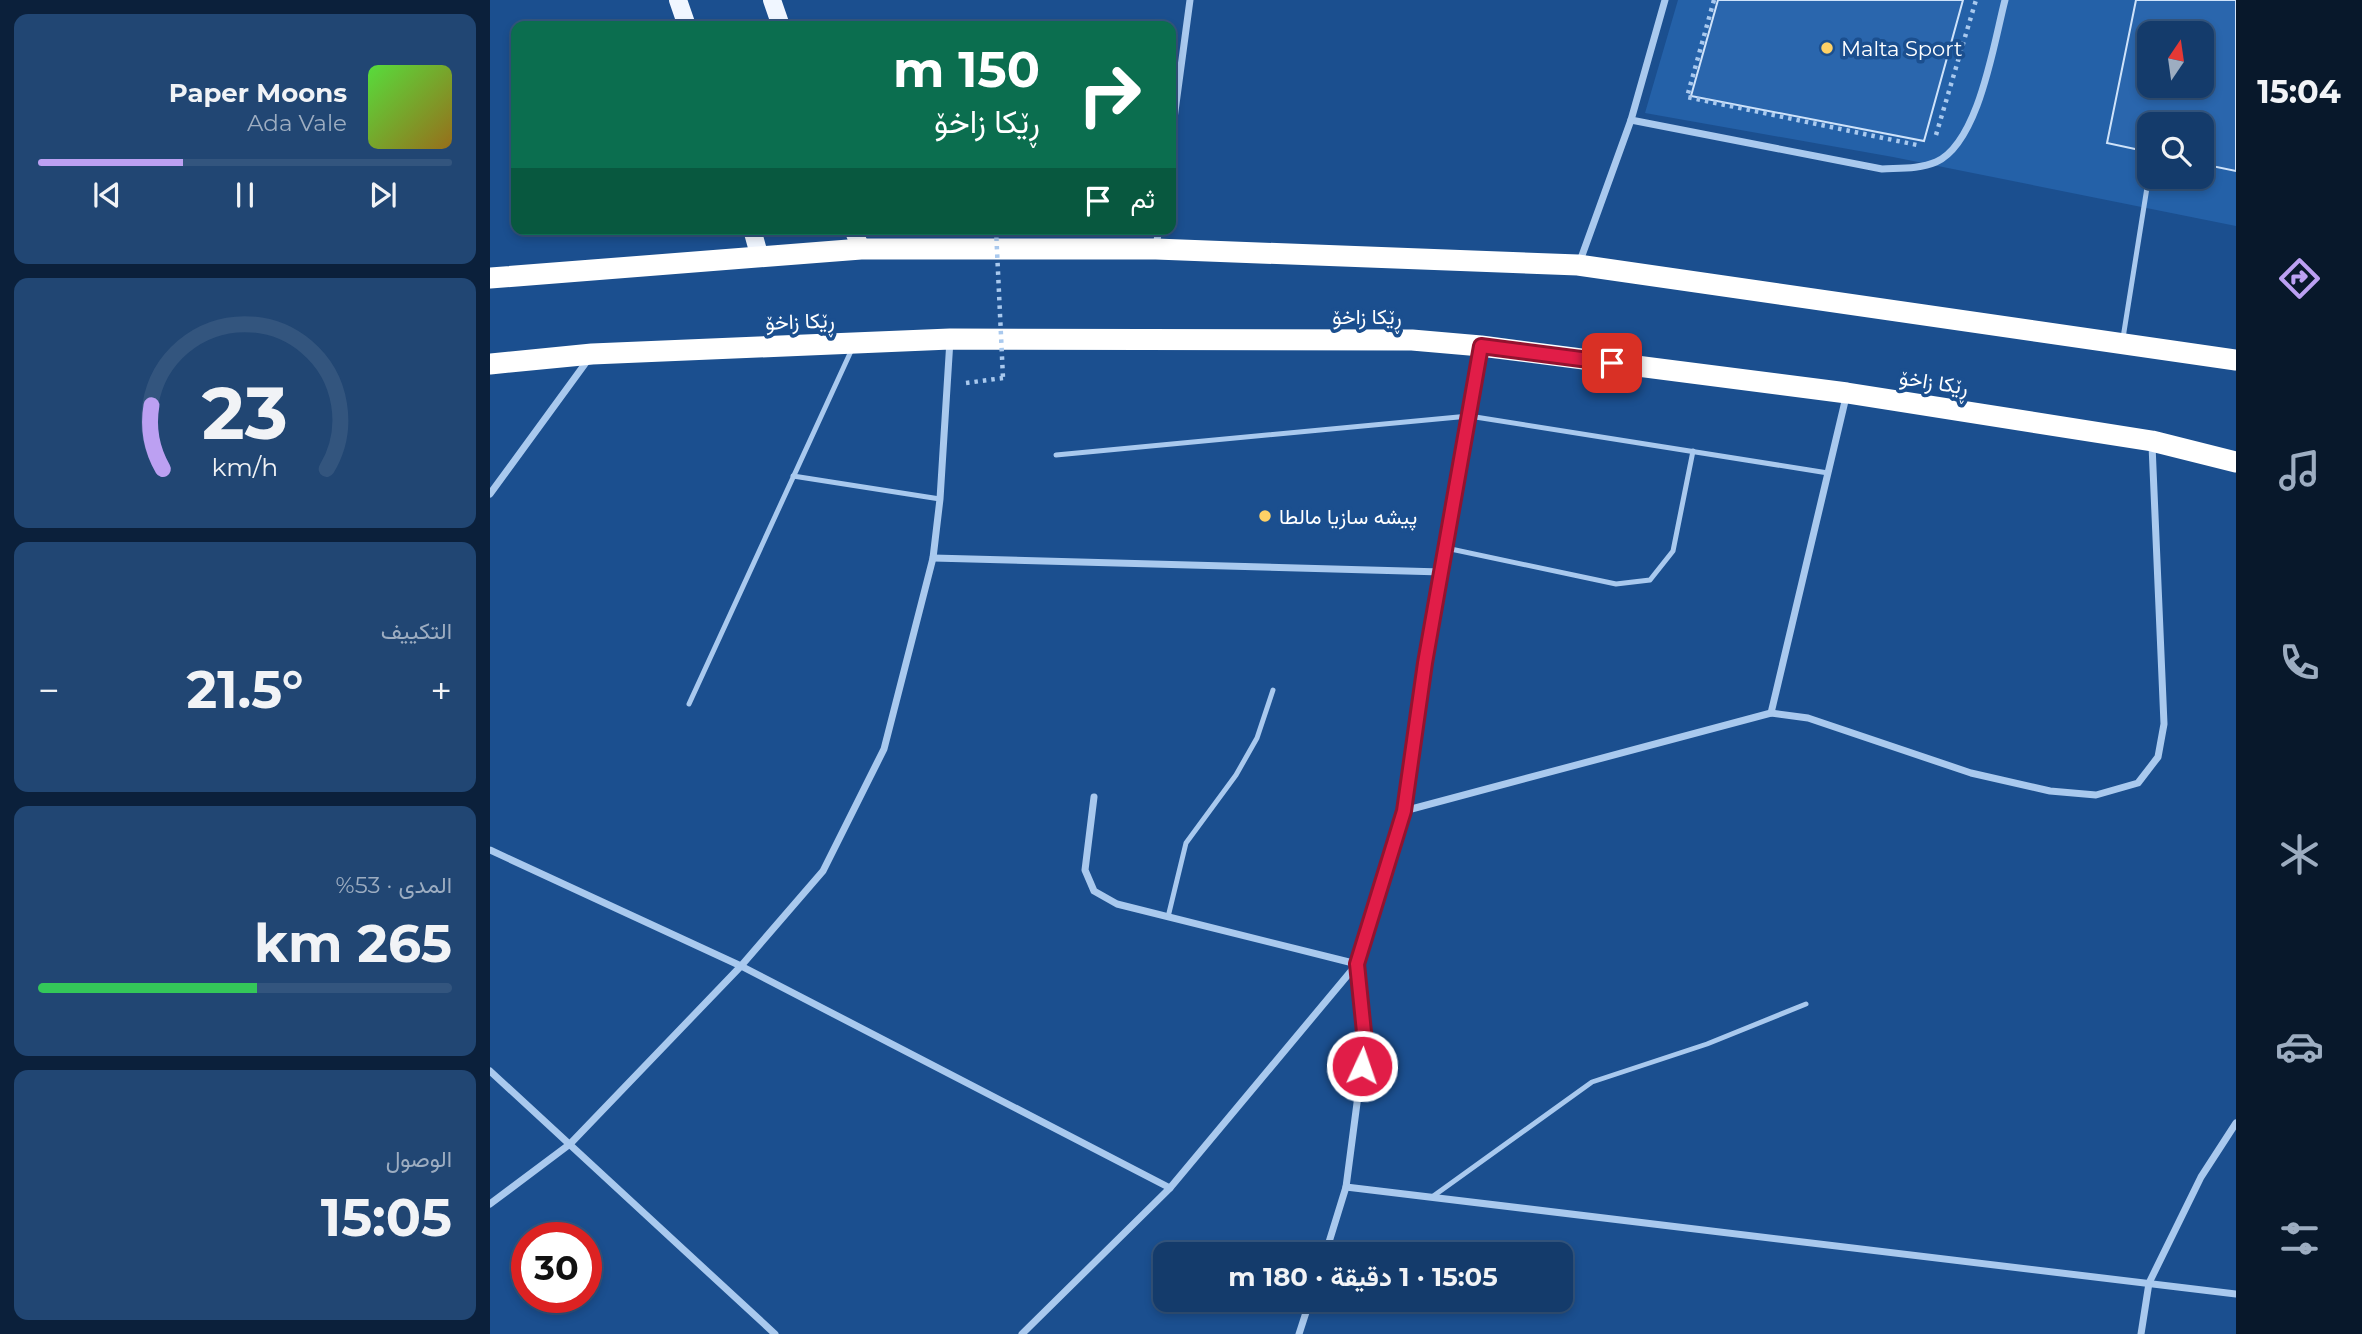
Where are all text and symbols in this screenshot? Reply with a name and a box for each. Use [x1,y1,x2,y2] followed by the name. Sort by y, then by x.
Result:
[2137,21,2214,98] north arrow
[2137,21,2214,189] map controls
[1841,36,1963,61] place label: Malta Sport
[893,40,1040,99] text: 150 m
[1819,40,1835,56] marker: Malta Sport
[1064,49,1155,140] icon: right
[2257,72,2341,111] text: 15:04
[169,77,347,109] text: Paper Moons
[934,102,1040,141] text: ڕێکا زاخۆ
[247,109,347,137] text: Ada Vale
[2137,112,2214,189] button: search
[88,176,126,214] icon: previous
[226,176,264,214] icon: pause
[364,176,402,214] icon: next
[1079,182,1117,220] icon: arrive
[1131,183,1155,215] text: ثم
[2275,254,2324,303] icon: directions
[1332,304,1402,334] street label: ڕێکا زاخۆ
[765,307,835,340] street label: ڕێکا زاخۆ
[1582,333,1642,393] pin
[1593,344,1631,382] icon: arrive
[1897,364,1970,405] street label: ڕێکا زاخۆ
[202,369,288,457] text: 23
[2275,446,2324,495] icon: music
[212,452,278,482] text: km/h
[1279,504,1417,531] place label: پيشه سازيا مالطا
[1257,508,1273,524] marker: پيشه سازيا مالطا
[381,617,452,645] text: التكييف
[2275,638,2324,687] icon: phone
[186,658,304,721] text: 21.5°
[38,667,60,714] text: −
[430,667,452,714] text: +
[2275,830,2324,879] icon: climate
[336,871,452,899] text: المدى · 53%
[254,912,452,975] text: 265 km
[2275,1022,2324,1071] icon: car
[1325,1029,1399,1103] position arrow
[386,1145,452,1173] text: الوصول
[321,1186,452,1249] text: 15:05
[2275,1214,2324,1263] icon: filters
[511,1222,602,1313] speed limit sign: 30
[1228,1261,1498,1293] text: 15:05 · 1 دقيقة · 180 m

